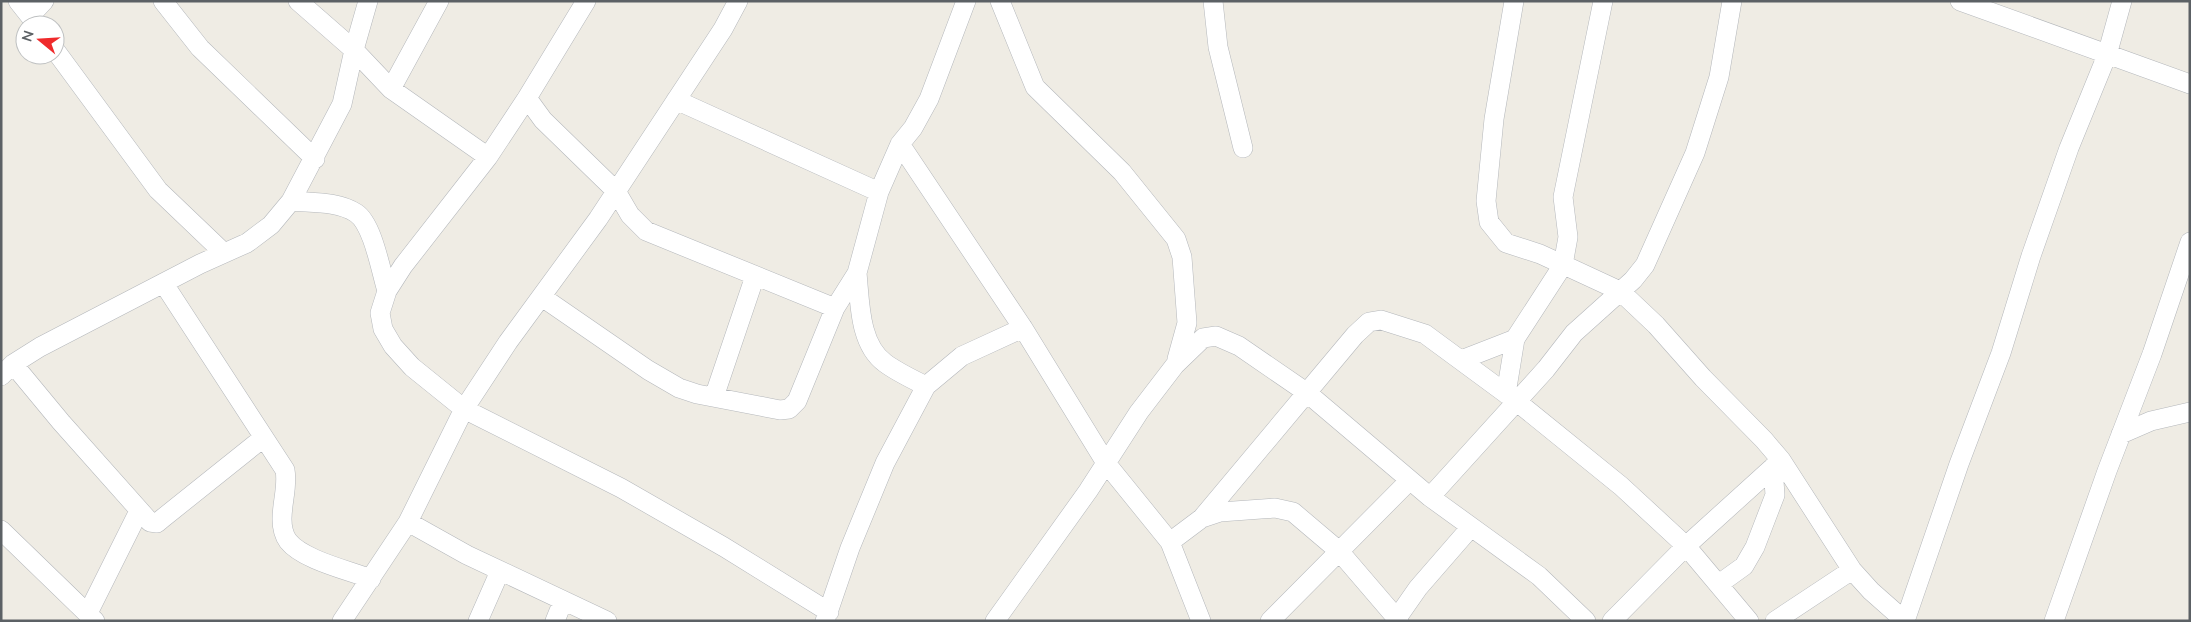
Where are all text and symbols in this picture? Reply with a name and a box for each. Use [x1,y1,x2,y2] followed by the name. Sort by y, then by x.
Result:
[15,15,65,65] north arrow
[17,28,39,44] text: N

